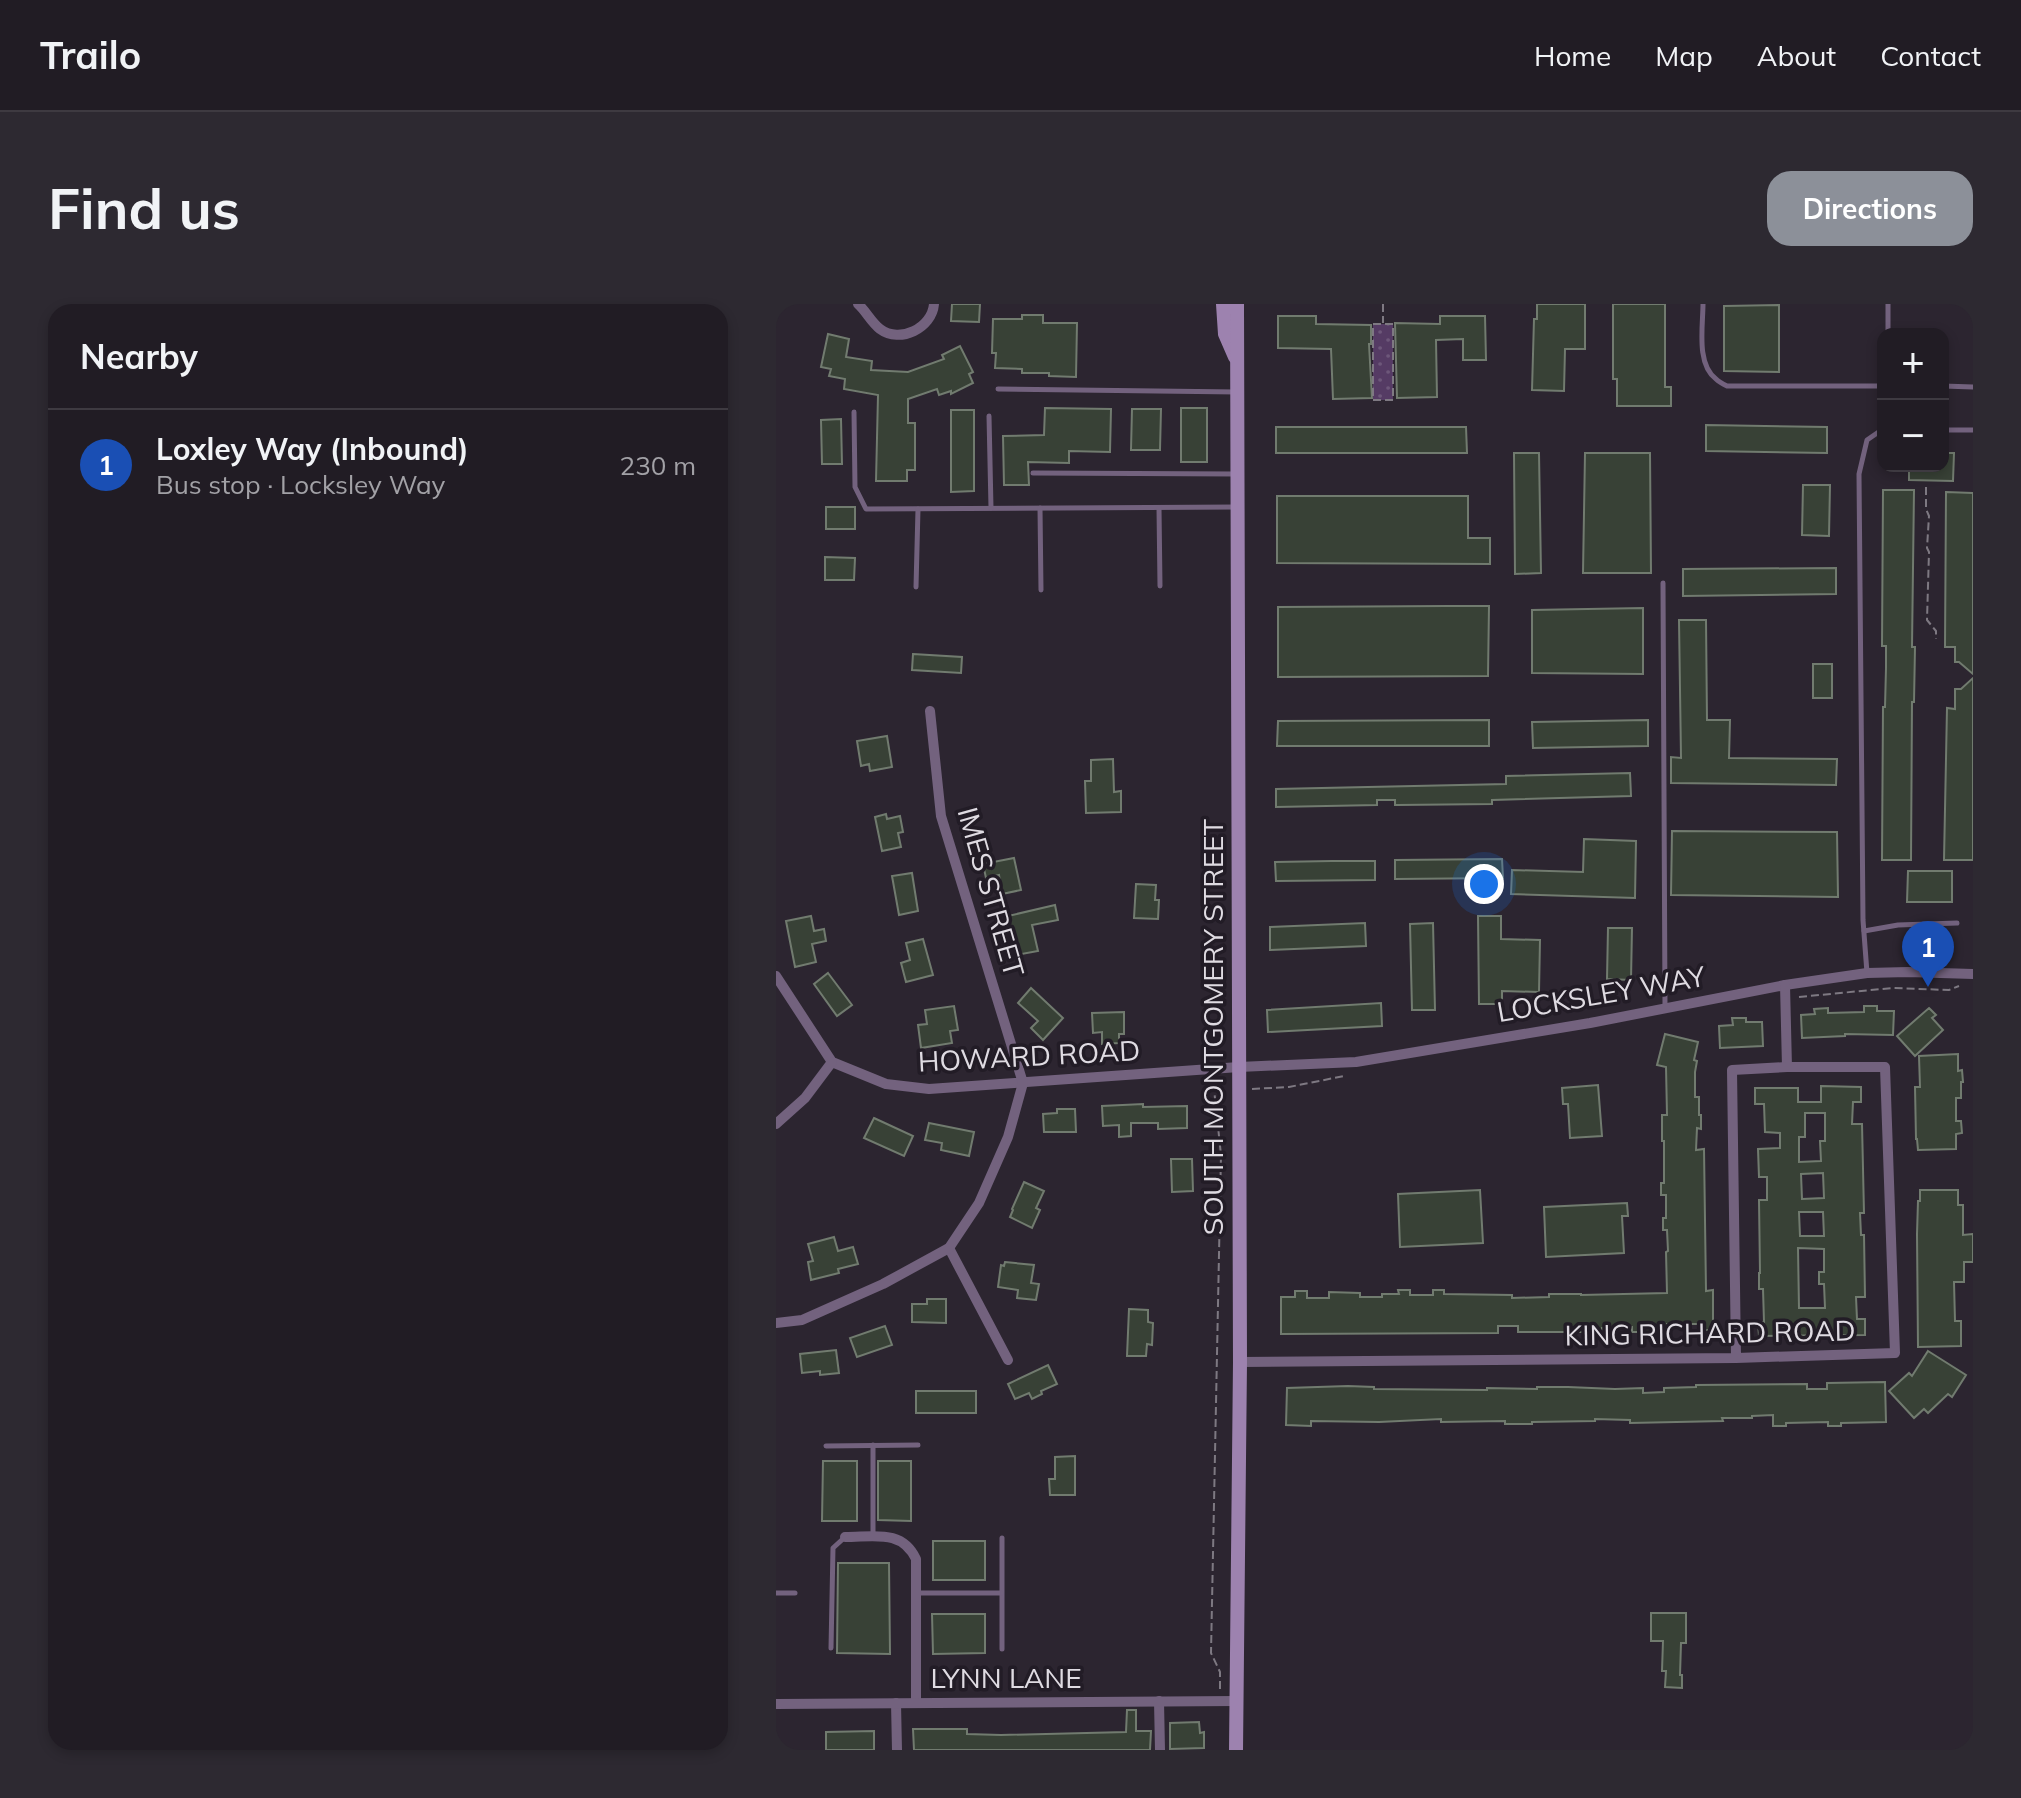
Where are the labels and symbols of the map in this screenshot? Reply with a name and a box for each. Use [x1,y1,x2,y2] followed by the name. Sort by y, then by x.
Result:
[951,803,1032,981] street label: IMES STREET
[1195,819,1230,1235] street label: SOUTH MONTGOMERY STREET
[1464,864,1504,904] your location
[1902,921,1954,987] pin: 1
[1494,958,1709,1029] street label: LOCKSLEY WAY
[917,1032,1141,1079] street label: HOWARD ROAD
[1564,1312,1856,1353] street label: KING RICHARD ROAD
[930,1660,1082,1695] street label: LYNN LANE

